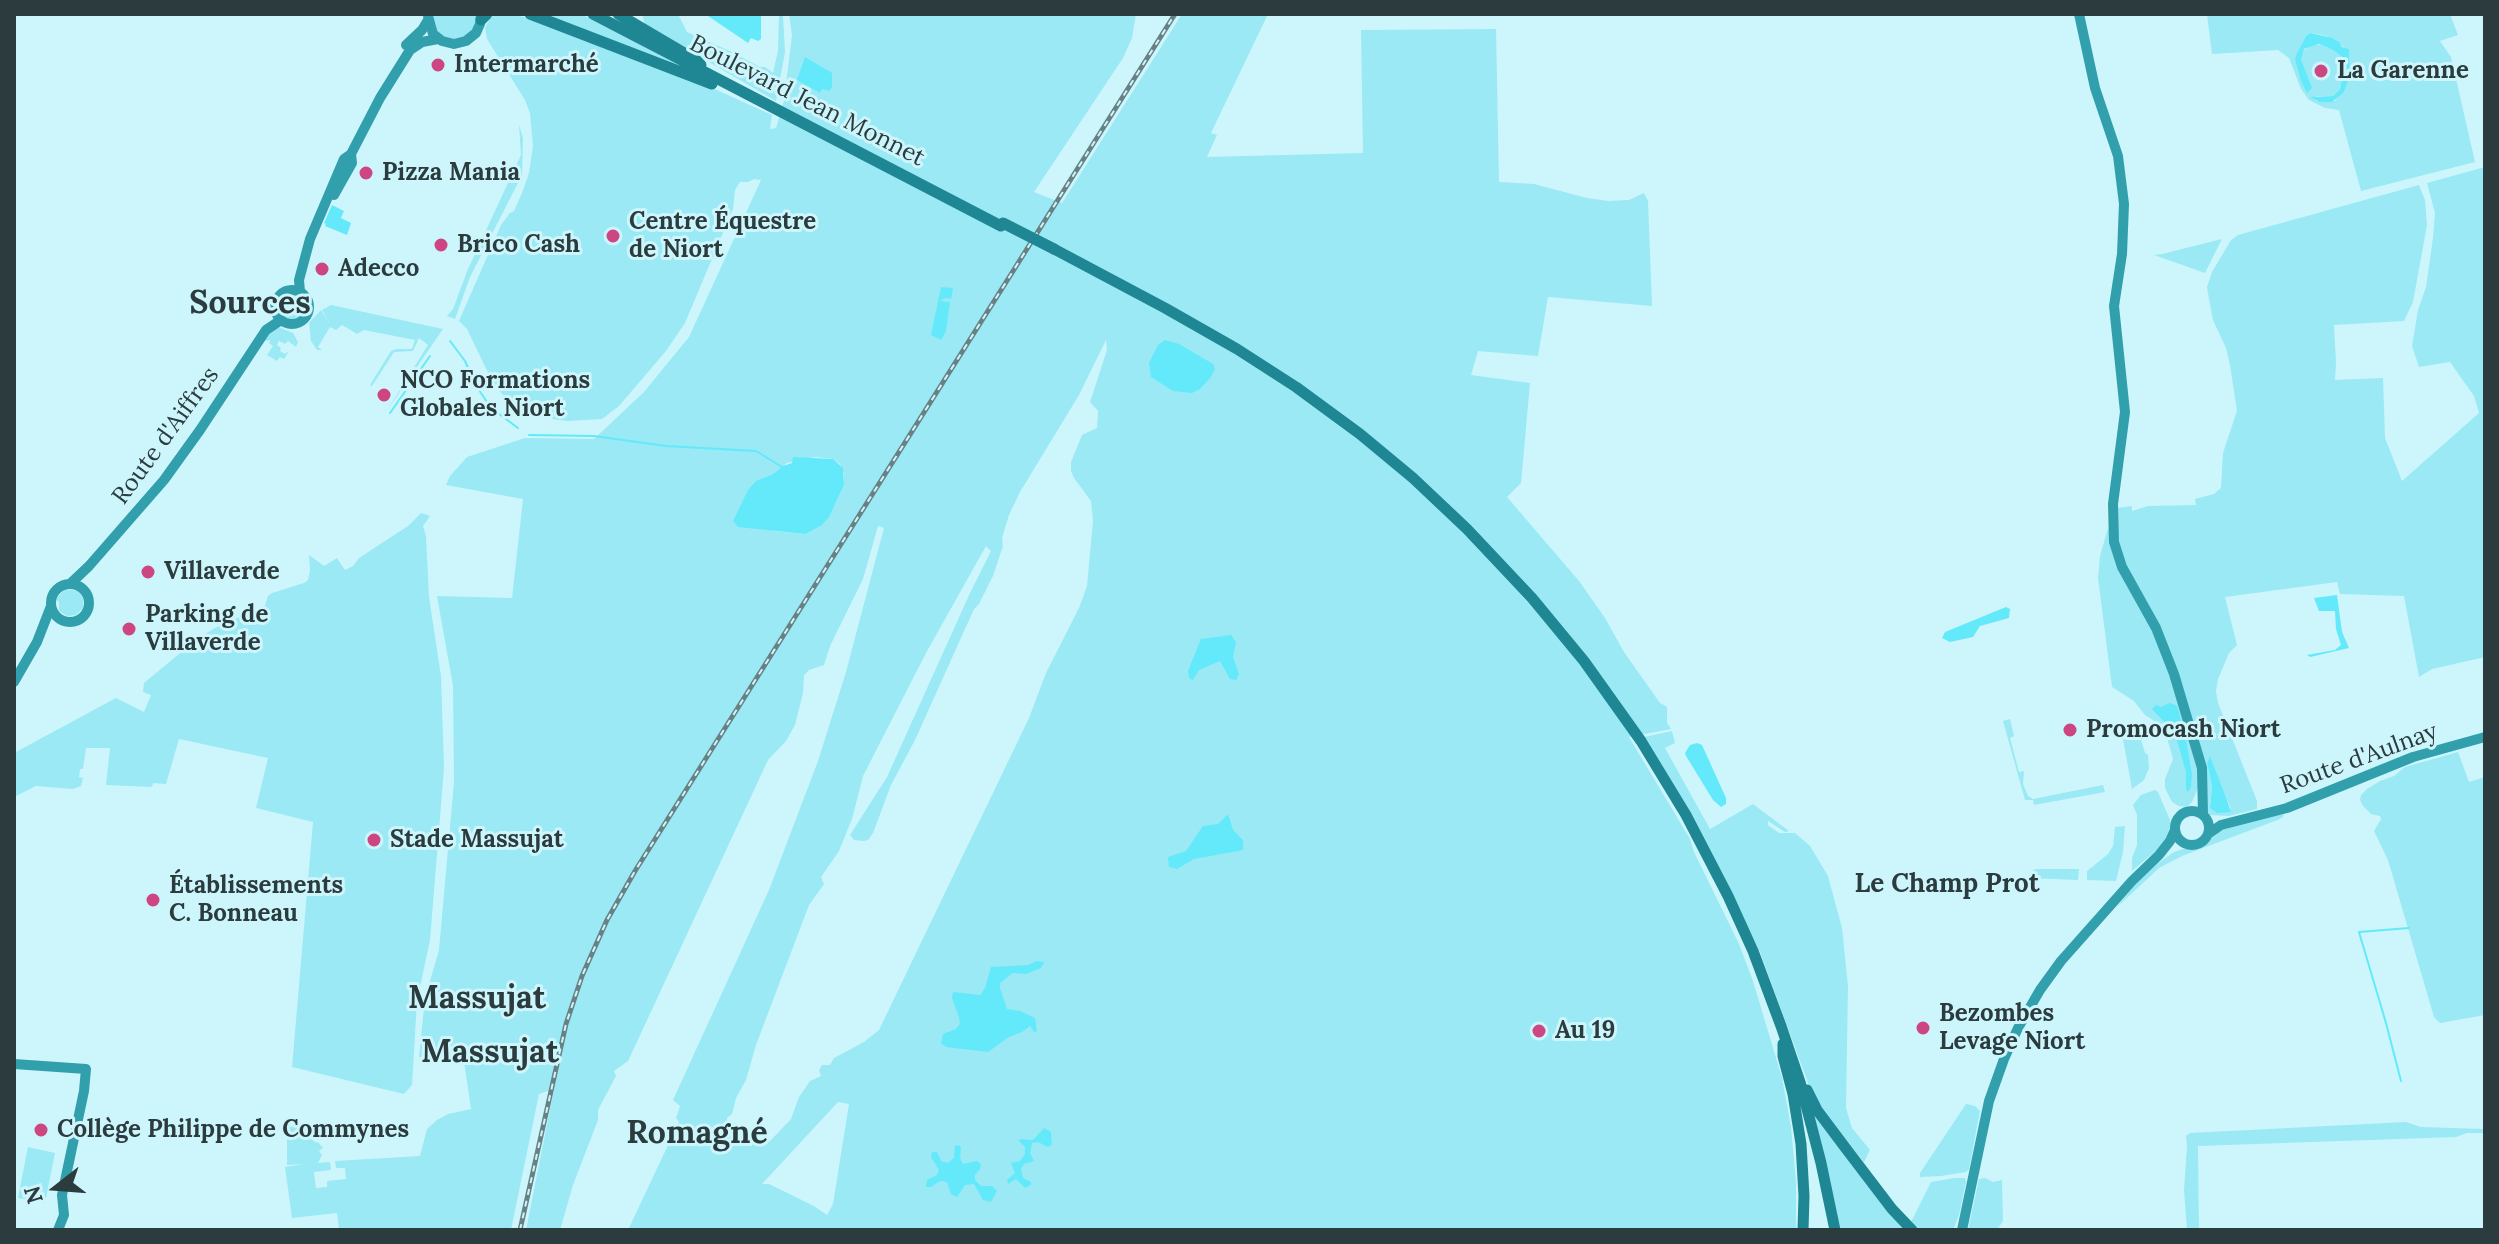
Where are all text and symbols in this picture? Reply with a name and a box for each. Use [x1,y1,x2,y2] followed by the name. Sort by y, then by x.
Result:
[685,29,929,173] street label: Boulevard Jean Monnet
[454,51,599,79] place label: Intermarché
[429,56,447,74] marker: Intermarché
[2337,57,2469,85] place label: La Garenne
[2312,62,2330,80] marker: La Garenne
[382,159,520,187] place label: Pizza Mania
[357,164,375,182] marker: Pizza Mania
[629,208,816,264] place label: Centre Équestre de Niort
[604,227,622,245] marker: Centre Équestre de Niort
[457,231,580,259] place label: Brico Cash
[432,236,450,254] marker: Brico Cash
[338,255,419,283] place label: Adecco
[313,260,331,278] marker: Adecco
[189,285,311,323] district label: Sources
[107,362,225,510] street label: Route d'Aiffres
[400,367,590,423] place label: NCO Formations Globales Niort
[375,386,393,404] marker: NCO Formations Globales Niort
[164,558,280,586] place label: Villaverde
[139,563,157,581] marker: Villaverde
[145,601,268,657] place label: Parking de Villaverde
[120,620,138,638] marker: Parking de Villaverde
[2086,716,2281,744] place label: Promocash Niort
[2276,717,2442,801] street label: Route d'Aulnay
[2061,721,2079,739] marker: Promocash Niort
[390,826,564,854] place label: Stade Massujat
[365,831,383,849] marker: Stade Massujat
[1855,869,2039,901] district label: Le Champ Prot
[169,872,343,928] place label: Établissements C. Bonneau
[144,891,162,909] marker: Établissements C. Bonneau
[408,980,546,1018] district label: Massujat
[1939,1000,2085,1056] place label: Bezombes Levage Niort
[1555,1017,1615,1045] place label: Au 19
[1914,1019,1932,1037] marker: Bezombes Levage Niort
[1530,1022,1548,1040] marker: Au 19
[421,1034,559,1072] district label: Massujat
[626,1115,768,1153] district label: Romagné
[57,1116,409,1144] place label: Collège Philippe de Commynes
[32,1121,50,1139] marker: Collège Philippe de Commynes
[16,1148,96,1228] north arrow
[17,1183,49,1207] text: N

